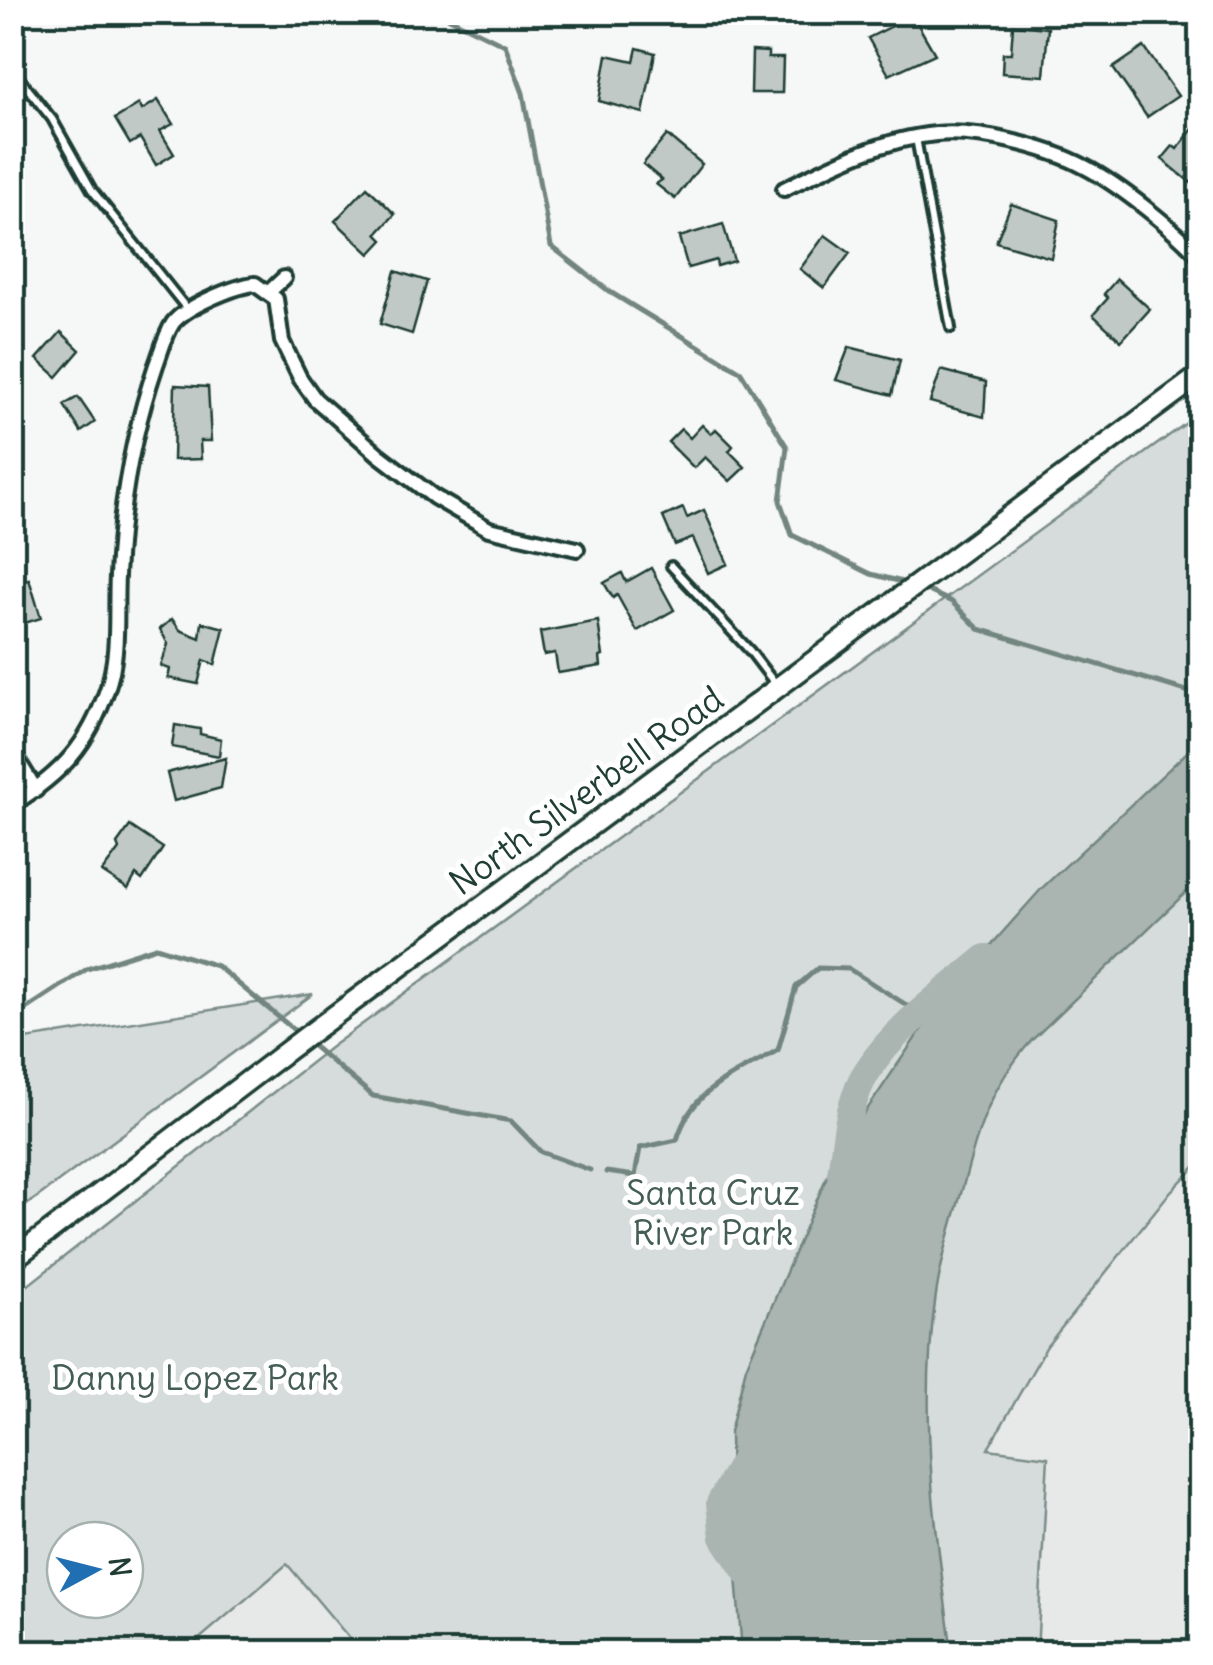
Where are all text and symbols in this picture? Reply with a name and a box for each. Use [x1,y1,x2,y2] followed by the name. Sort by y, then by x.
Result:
[441,676,731,904] street label: North Silverbell Road
[626,1170,800,1254] park label: Santa Cruz River Park
[51,1355,339,1399] park label: Danny Lopez Park
[45,1520,145,1620] north arrow
[101,1555,139,1579] text: N

